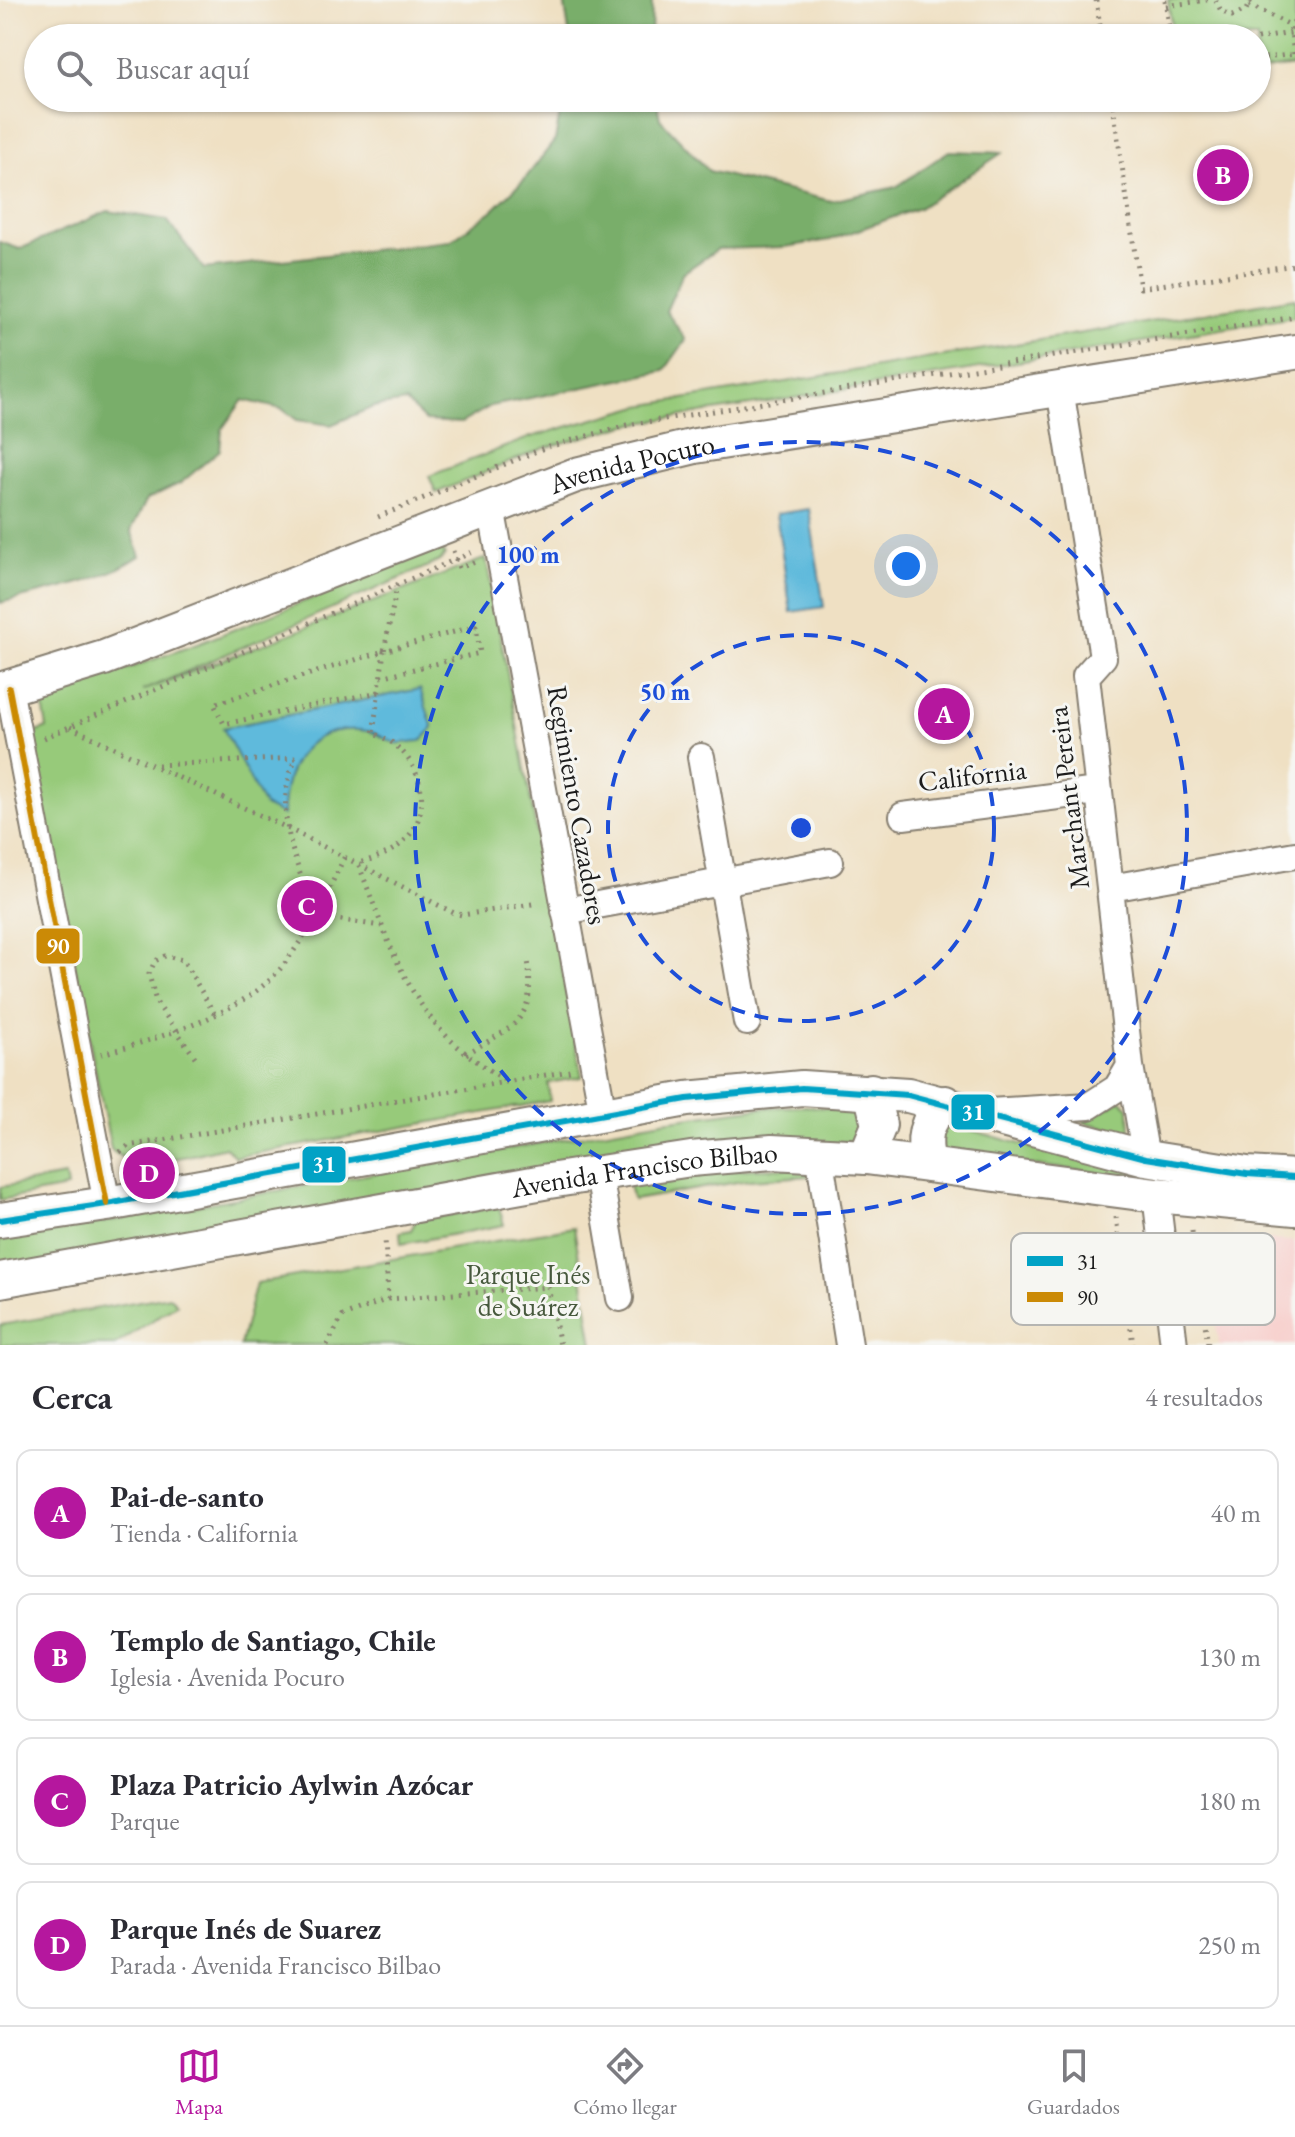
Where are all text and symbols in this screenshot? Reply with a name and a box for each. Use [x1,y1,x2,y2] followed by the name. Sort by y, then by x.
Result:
[24,24,1271,112] search box
[52,46,96,90] icon: search
[116,49,250,88] text: Buscar aquí
[1197,145,1249,205] pin: B
[542,425,717,502] street label: Avenida Pocuro
[496,539,560,570] text: 100 m
[886,546,926,586] your location
[640,676,690,707] text: 50 m
[539,683,617,927] street label: Regimiento Cazadores
[918,684,970,744] pin: A
[1039,704,1097,892] street label: Marchant Pereira
[916,750,1029,800] street label: California
[787,814,815,842] centre of rings
[281,876,333,936] pin: C
[35,927,81,965] line badge: 90
[46,932,70,961] text: 90
[950,1093,996,1131] line badge: 31
[961,1098,985,1127] text: 31
[507,1134,779,1206] street label: Avenida Francisco Bilbao
[123,1143,175,1203] pin: D
[301,1145,347,1184] line badge: 31
[312,1150,336,1179] text: 31
[1011,1233,1275,1325] legend
[1077,1247,1098,1276] text: 31
[466,1256,590,1324] park label: Parque Inés de Suárez
[1077,1283,1099,1312] text: 90
[32,1375,112,1419] text: Cerca
[1145,1380,1263,1414] text: 4 resultados
[110,1477,264,1516] text: Pai-de-santo
[51,1496,69,1530] text: A
[1211,1496,1261,1530] text: 40 m
[110,1516,298,1550] text: Tienda · California
[110,1621,436,1660] text: Templo de Santiago, Chile
[52,1640,68,1674] text: B
[1198,1640,1261,1674] text: 130 m
[110,1660,345,1694] text: Iglesia · Avenida Pocuro
[110,1765,473,1804] text: Plaza Patricio Aylwin Azócar
[51,1784,69,1818] text: C
[1198,1784,1261,1818] text: 180 m
[110,1804,180,1838] text: Parque
[110,1909,381,1948] text: Parque Inés de Suarez
[50,1928,70,1962] text: D
[1198,1928,1261,1962] text: 250 m
[110,1948,441,1982] text: Parada · Avenida Francisco Bilbao
[175,2044,223,2121] tab: Mapa
[573,2044,677,2121] tab: Cómo llegar
[1027,2044,1120,2121] tab: Guardados

